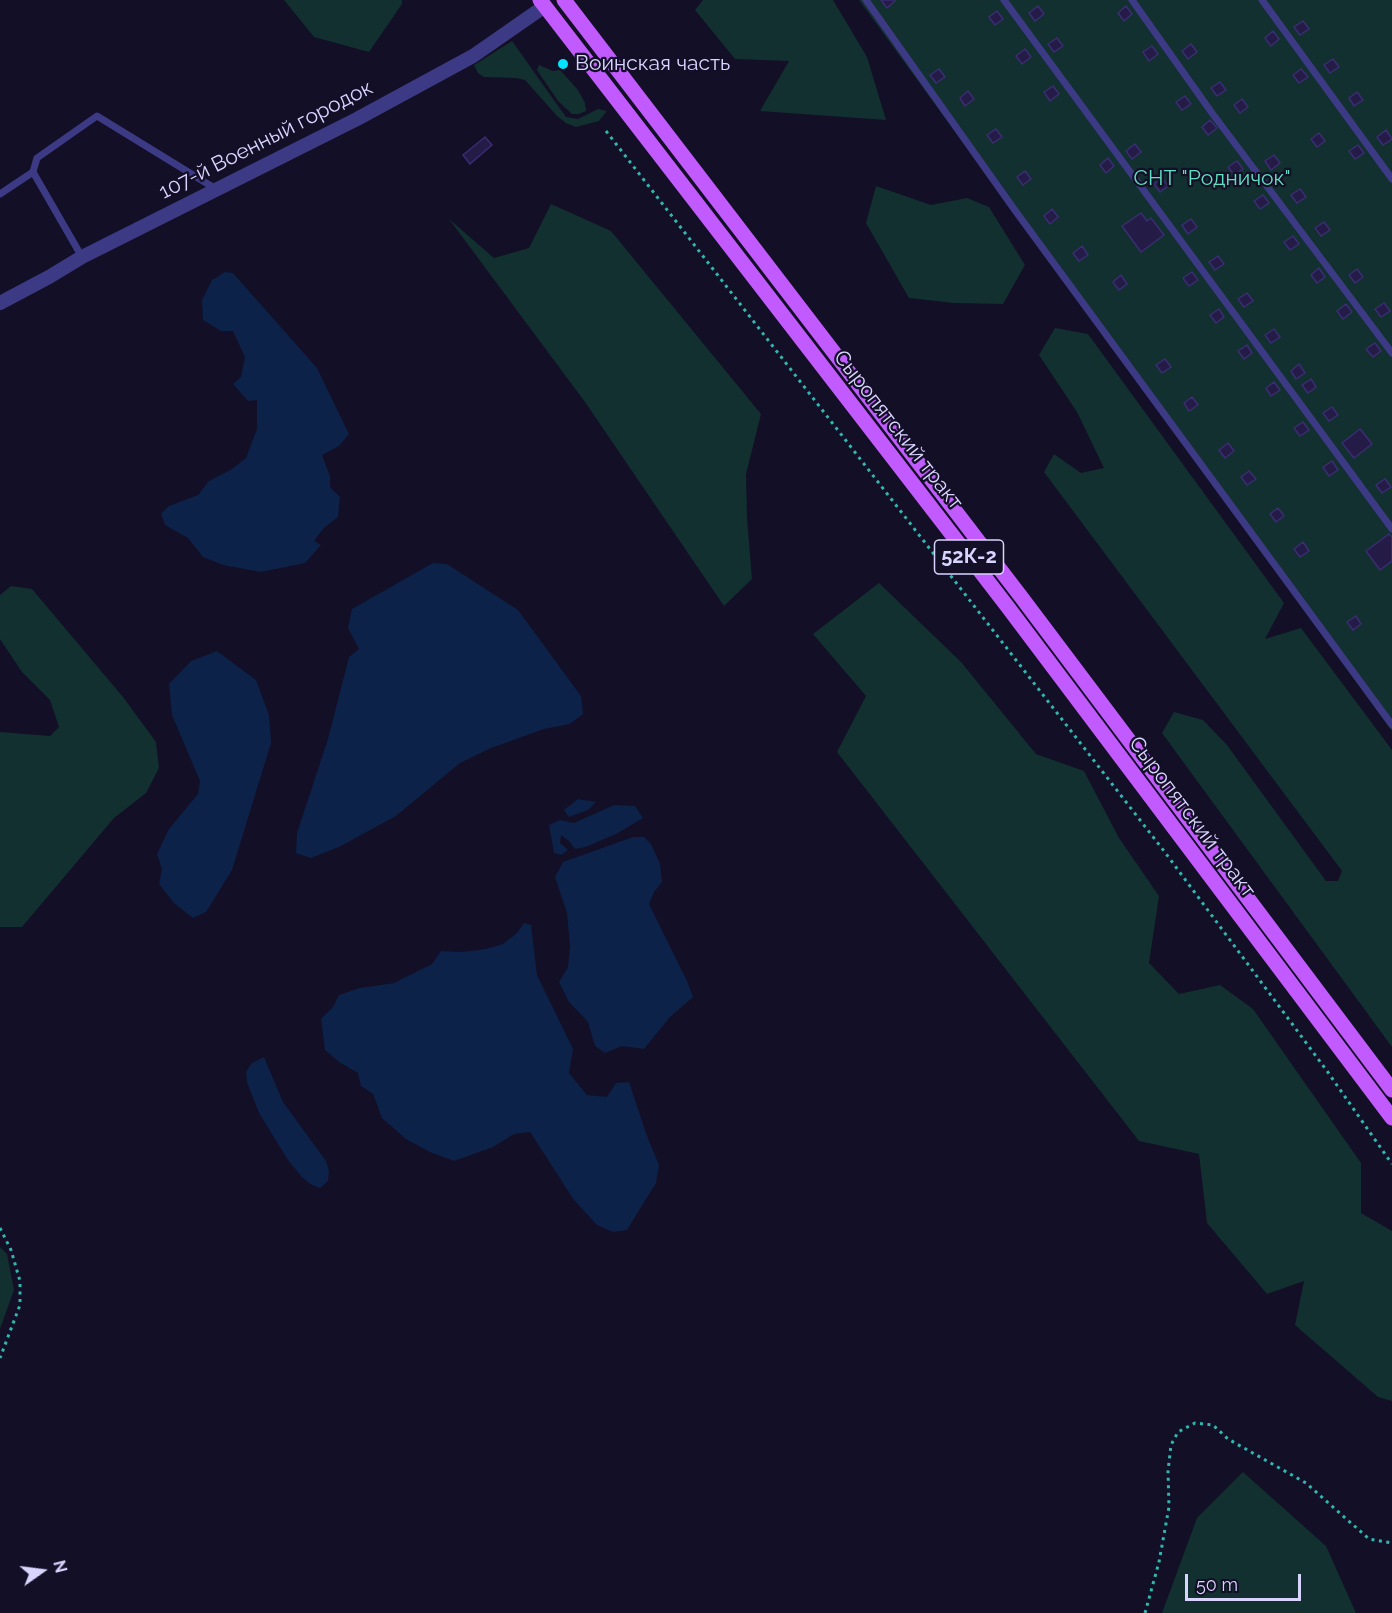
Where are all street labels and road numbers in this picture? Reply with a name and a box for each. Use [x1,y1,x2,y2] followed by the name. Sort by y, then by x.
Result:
[155,75,377,205] street label: 107-й Военный городок
[828,345,968,515] street label: Сыропятский тракт
[934,540,1004,574] road number: 52К-2
[1123,732,1261,902] street label: Сыропятский тракт

